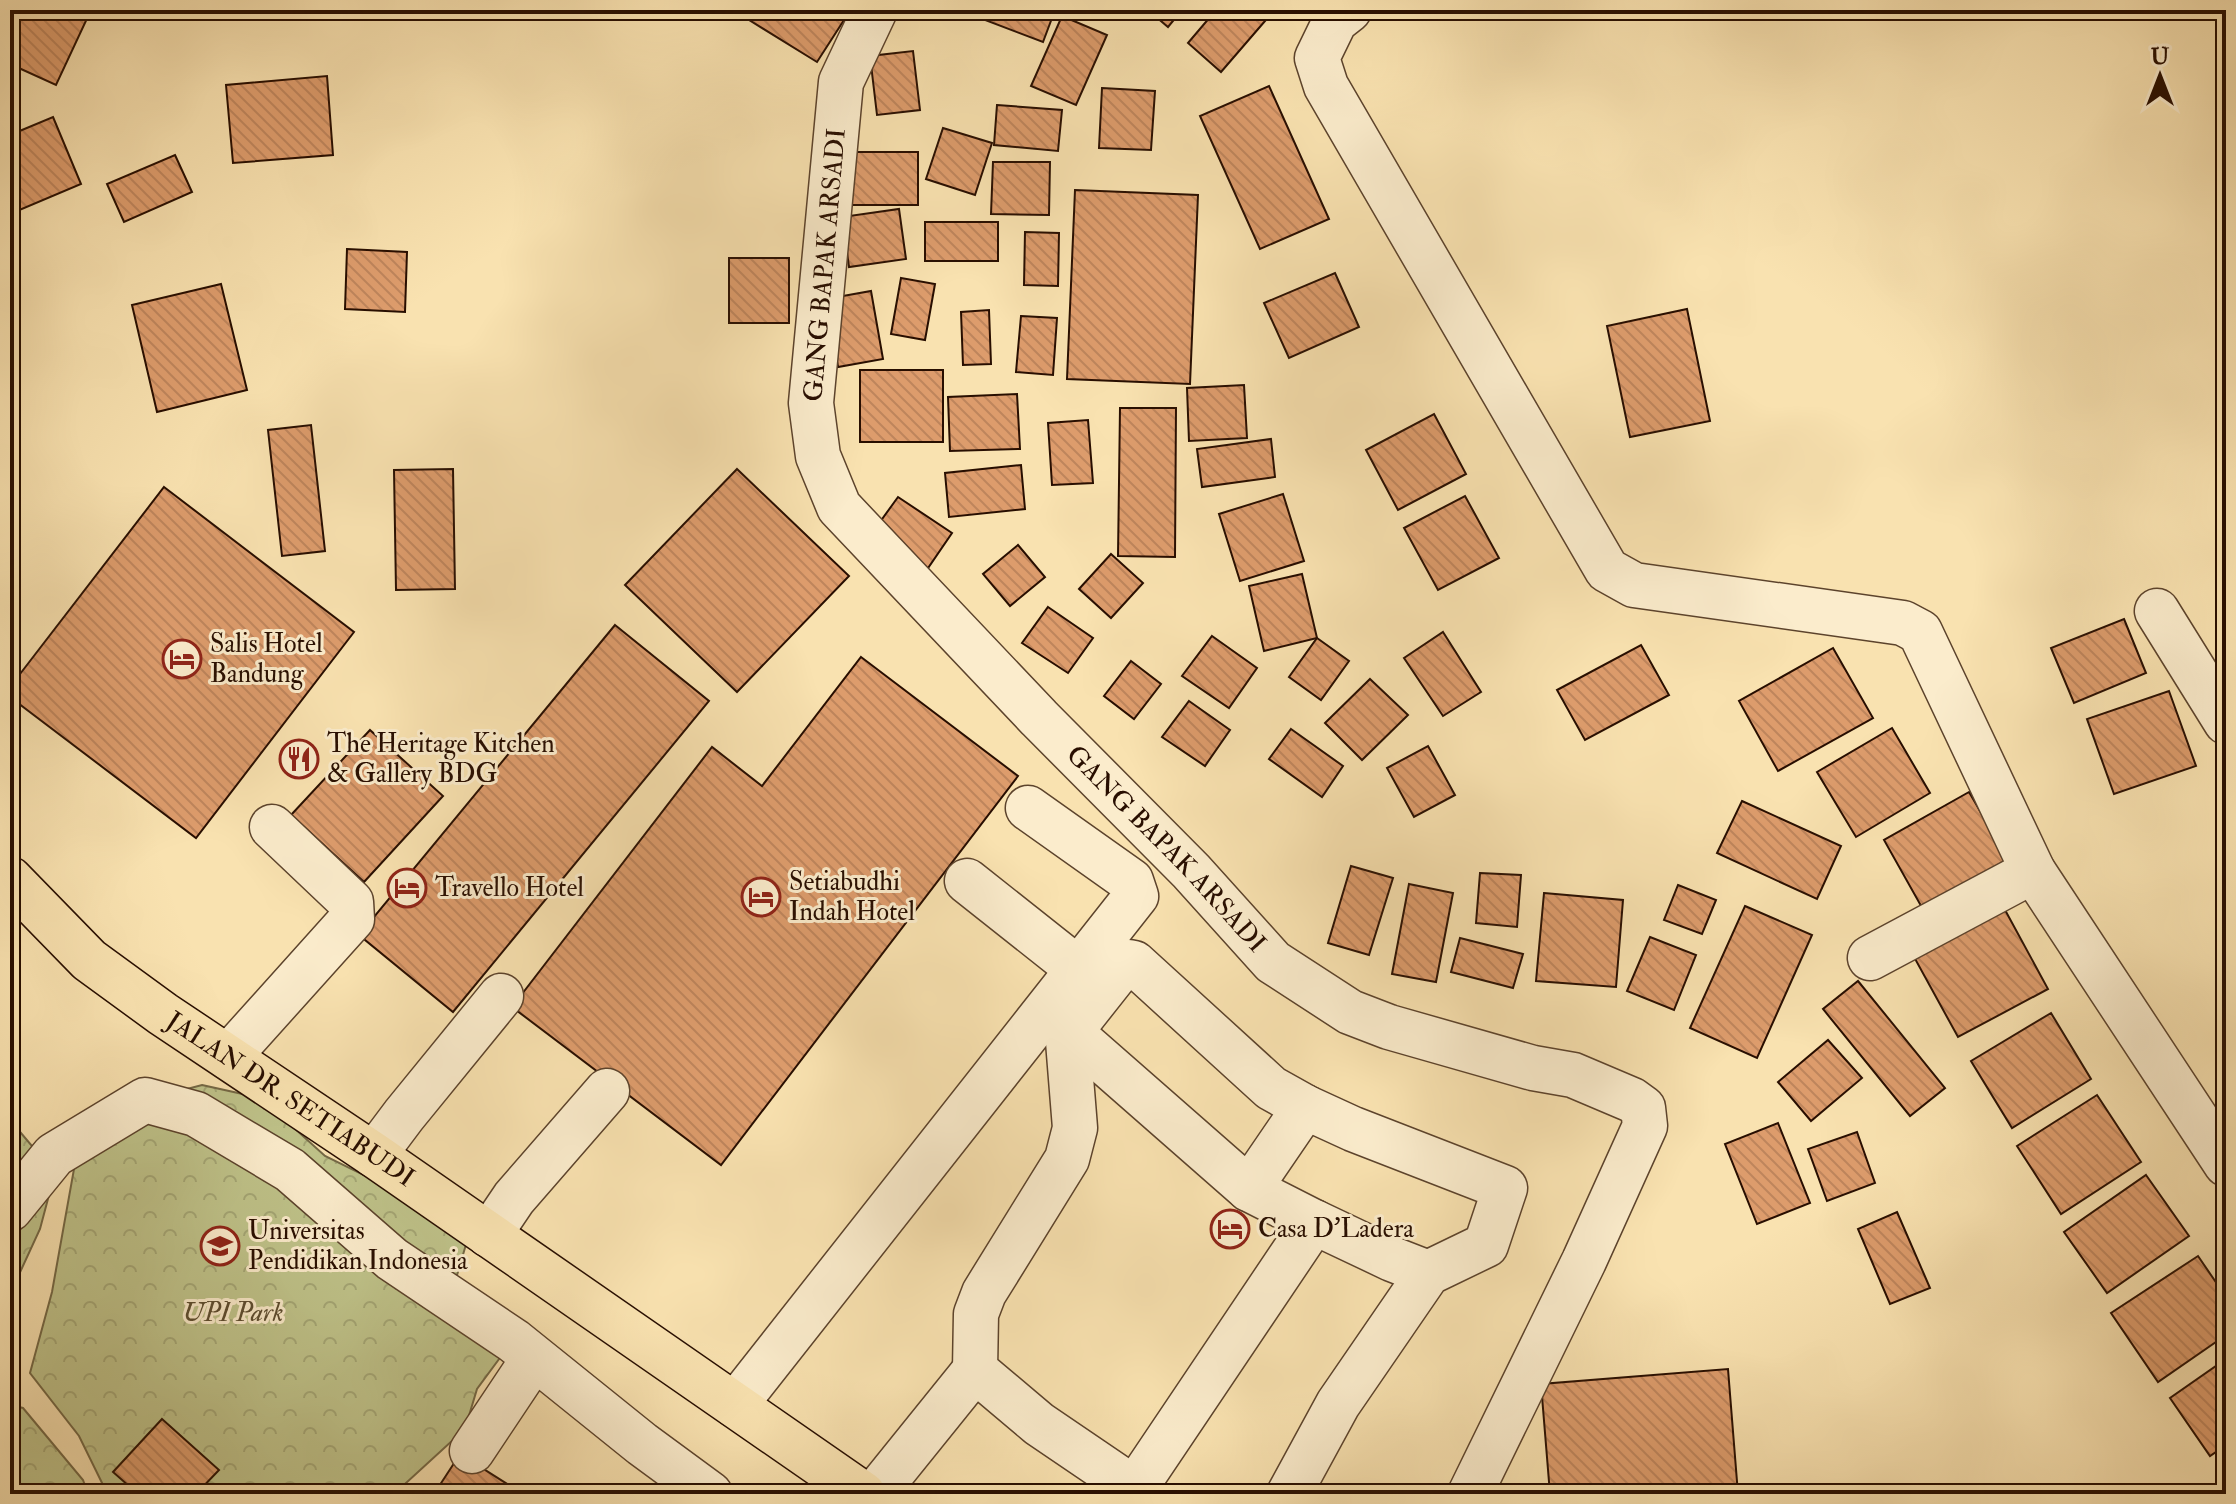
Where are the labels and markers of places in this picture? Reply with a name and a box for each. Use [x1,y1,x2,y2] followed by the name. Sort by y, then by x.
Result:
[210,628,323,690] place label: Salis Hotel Bandung
[161,638,203,680] hotel icon: Salis Hotel Bandung
[327,728,555,790] place label: The Heritage Kitchen & Gallery BDG
[278,738,320,780] restaurant icon: The Heritage Kitchen & Gallery BDG
[789,866,915,928] place label: Setiabudhi Indah Hotel
[386,867,428,909] hotel icon: Travello Hotel
[435,872,584,904] place label: Travello Hotel
[740,876,782,918] hotel icon: Setiabudhi Indah Hotel
[1209,1208,1251,1250] hotel icon: Casa D'Ladera
[1258,1213,1414,1245] place label: Casa D'Ladera
[248,1215,468,1277] place label: Universitas Pendidikan Indonesia
[199,1225,241,1267] school or university icon: Universitas Pendidikan Indonesia

